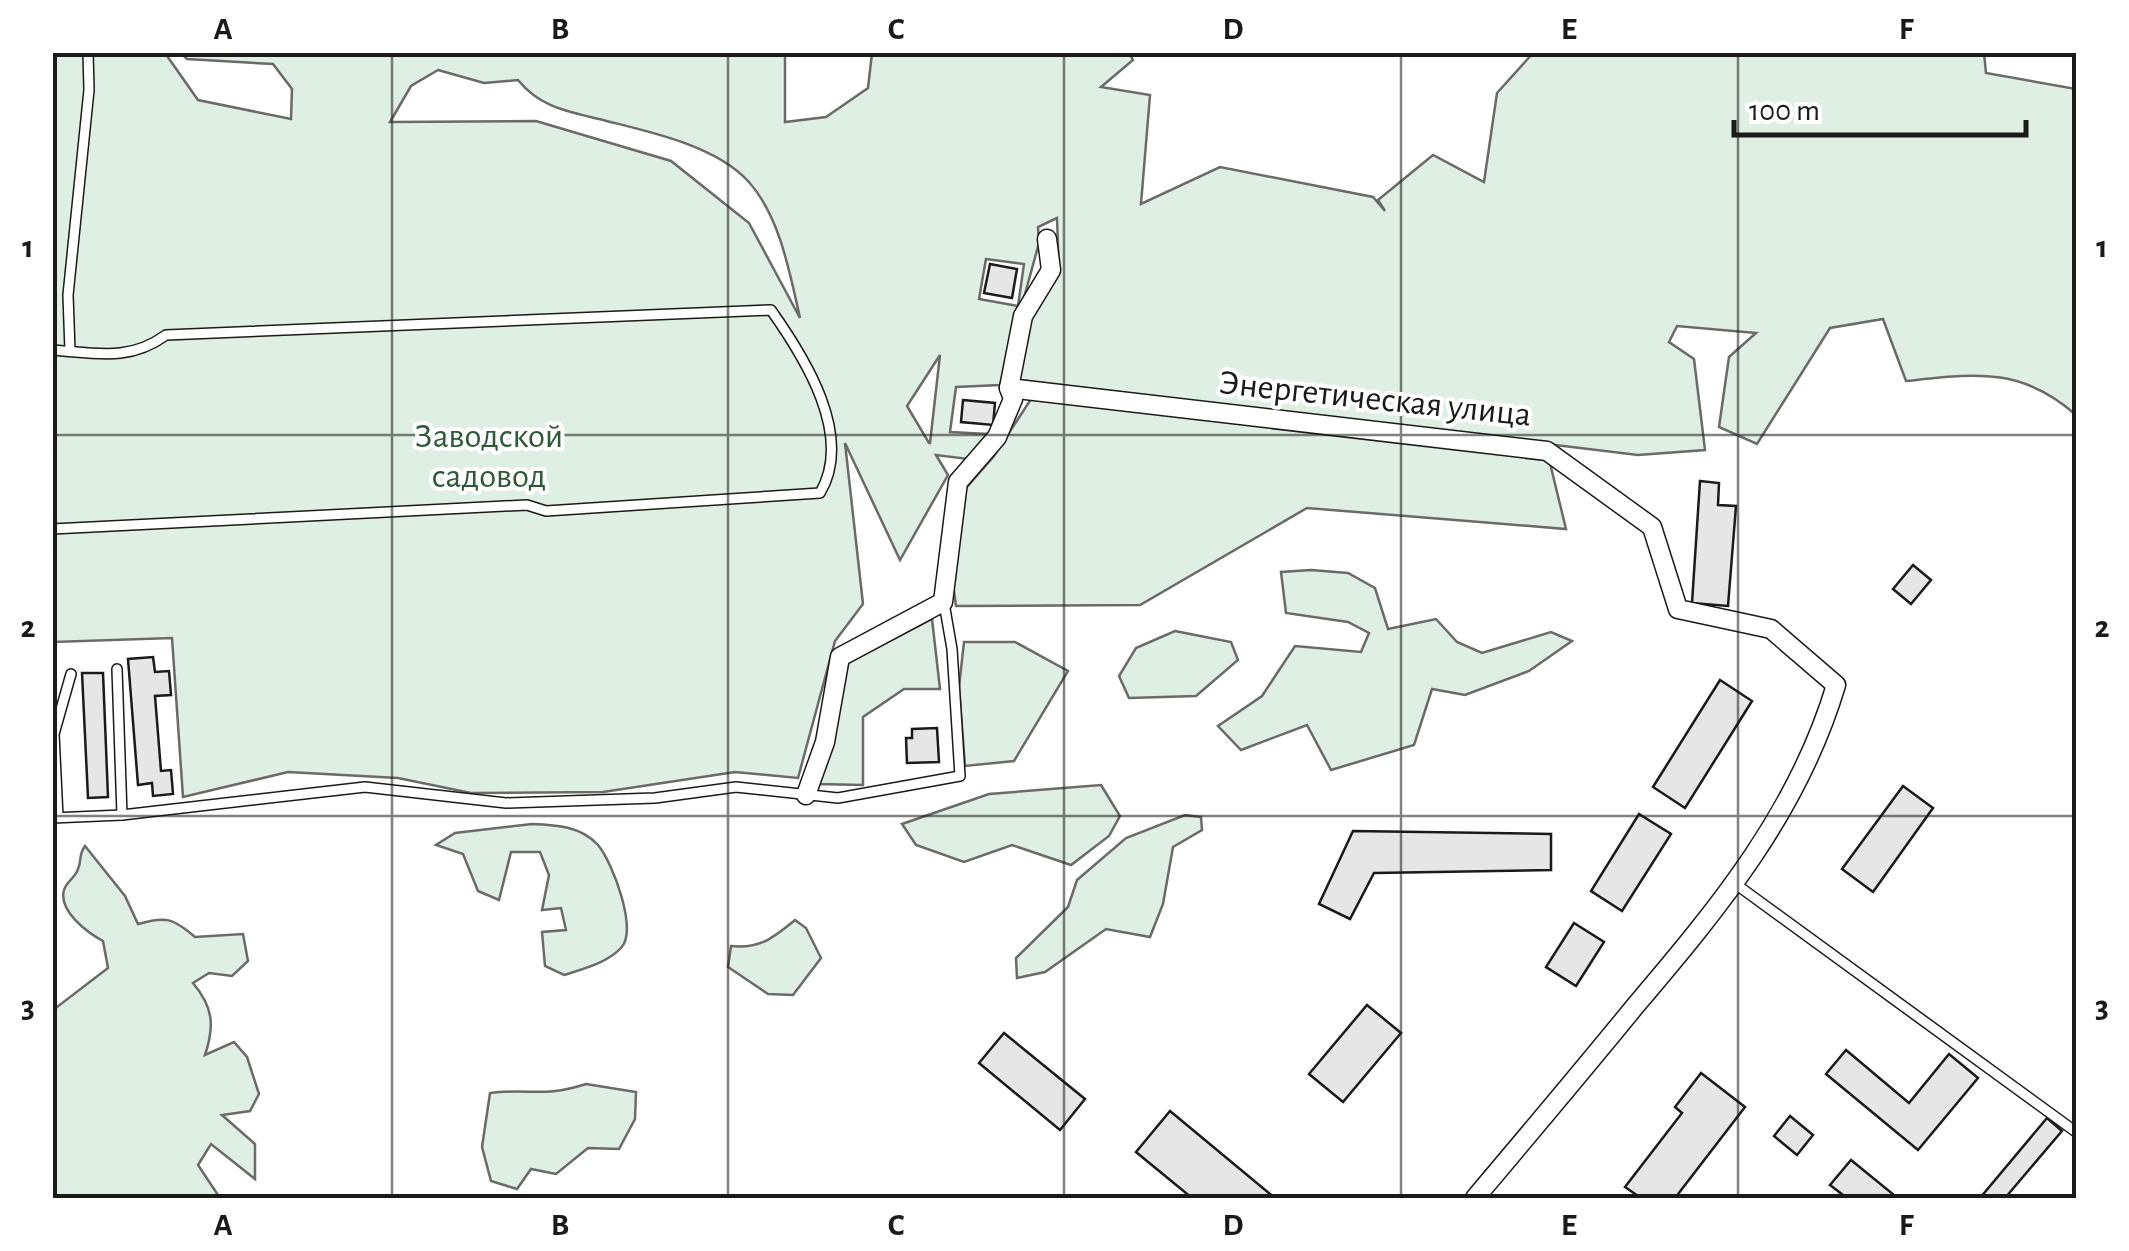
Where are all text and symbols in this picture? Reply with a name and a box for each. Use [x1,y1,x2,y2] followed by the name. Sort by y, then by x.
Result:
[213,13,233,45] text: A
[551,13,569,45] text: B
[888,13,905,45] text: C
[1223,13,1244,45] text: D
[1561,13,1577,45] text: E
[1899,13,1915,45] text: F
[1734,75,2026,137] scale bar
[1749,96,1820,126] text: 100 m
[22,231,34,263] text: 1
[2096,231,2108,263] text: 1
[1217,365,1533,433] street label: Энергетическая улица
[415,419,563,494] park label: Заводской садовод
[20,611,36,643] text: 2
[2094,611,2110,643] text: 2
[21,991,35,1023] text: 3
[2095,991,2109,1023] text: 3
[213,1209,233,1241] text: A
[551,1209,569,1241] text: B
[888,1209,905,1241] text: C
[1223,1209,1244,1241] text: D
[1561,1209,1577,1241] text: E
[1899,1209,1915,1241] text: F

